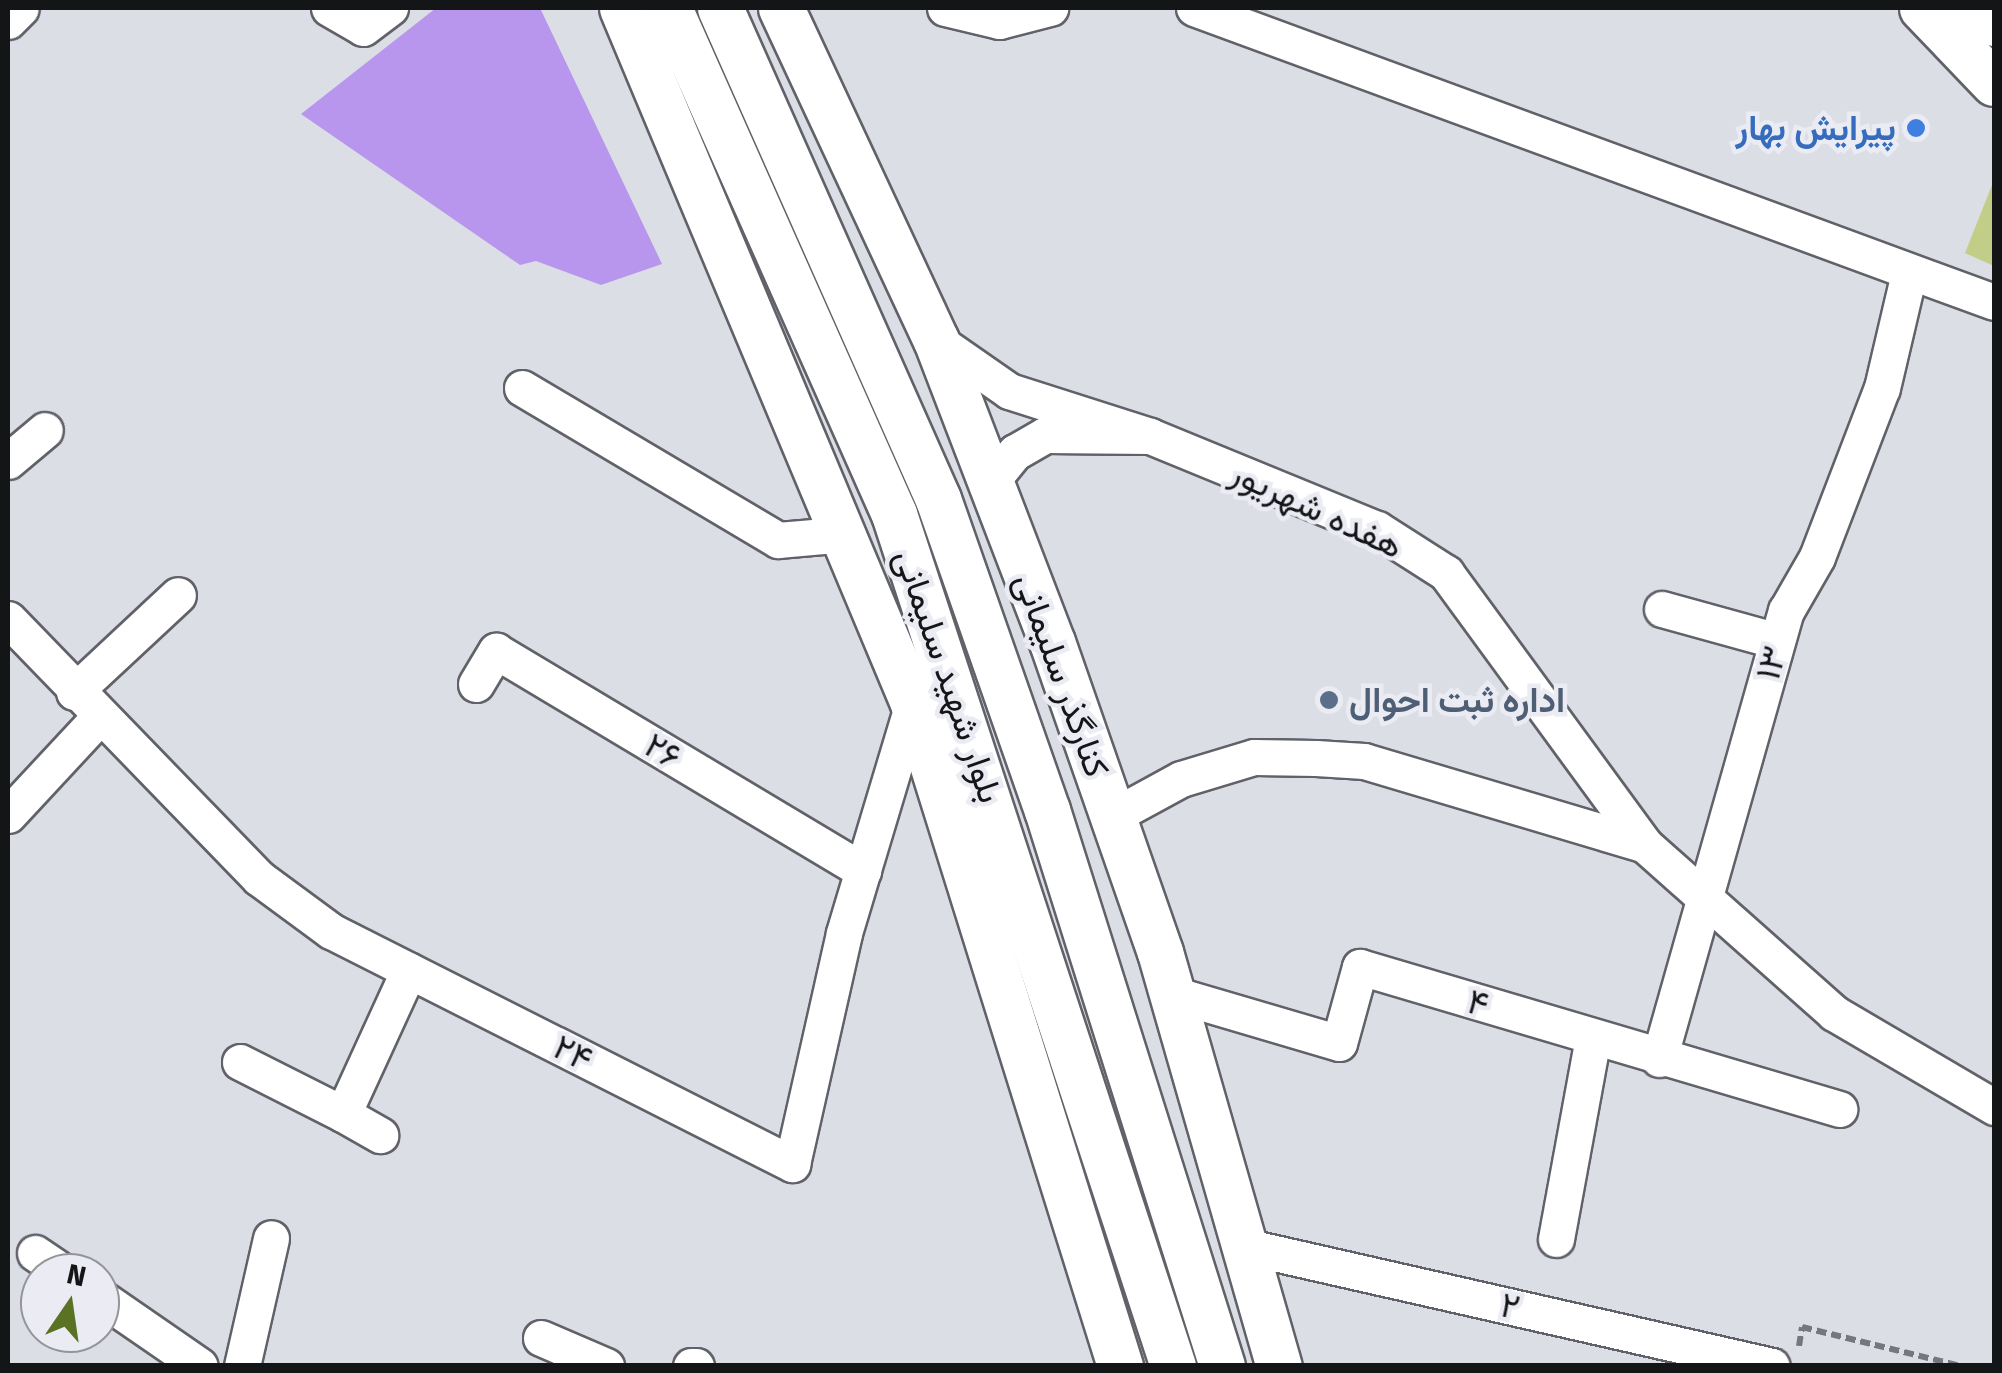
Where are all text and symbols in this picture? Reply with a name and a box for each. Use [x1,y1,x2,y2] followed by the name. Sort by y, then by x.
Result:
[1736,107,1896,149] place label: پیرایش بهار
[1905,117,1927,139] marker: پیرایش بهار
[1224,451,1410,567] street label: هفده شهریور
[886,544,1012,808] street label: بلوار شهید سلیمانی
[1006,567,1118,783] street label: کنارگذر سلیمانی
[1746,641,1796,685] street label: ۱۳
[1349,679,1565,721] place label: اداره ثبت احوال
[1318,689,1340,711] marker: اداره ثبت احوال
[637,724,689,778] street label: ۲۶
[1462,980,1494,1026] street label: ۴
[546,1026,600,1080] street label: ۲۴
[20,1253,120,1353] north arrow
[64,1257,89,1293] text: N
[1496,1283,1524,1329] street label: ۲

